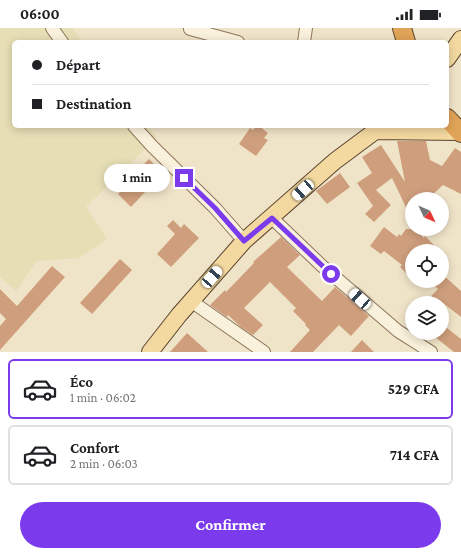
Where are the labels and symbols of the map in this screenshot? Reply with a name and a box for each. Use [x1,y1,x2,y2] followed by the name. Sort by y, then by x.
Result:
[104,164,170,192] callout: 1 min
[175,169,193,187] route end
[290,178,316,202] car
[405,192,449,236] north arrow
[200,264,224,290] car
[322,265,340,283] route start
[347,287,373,311] car

